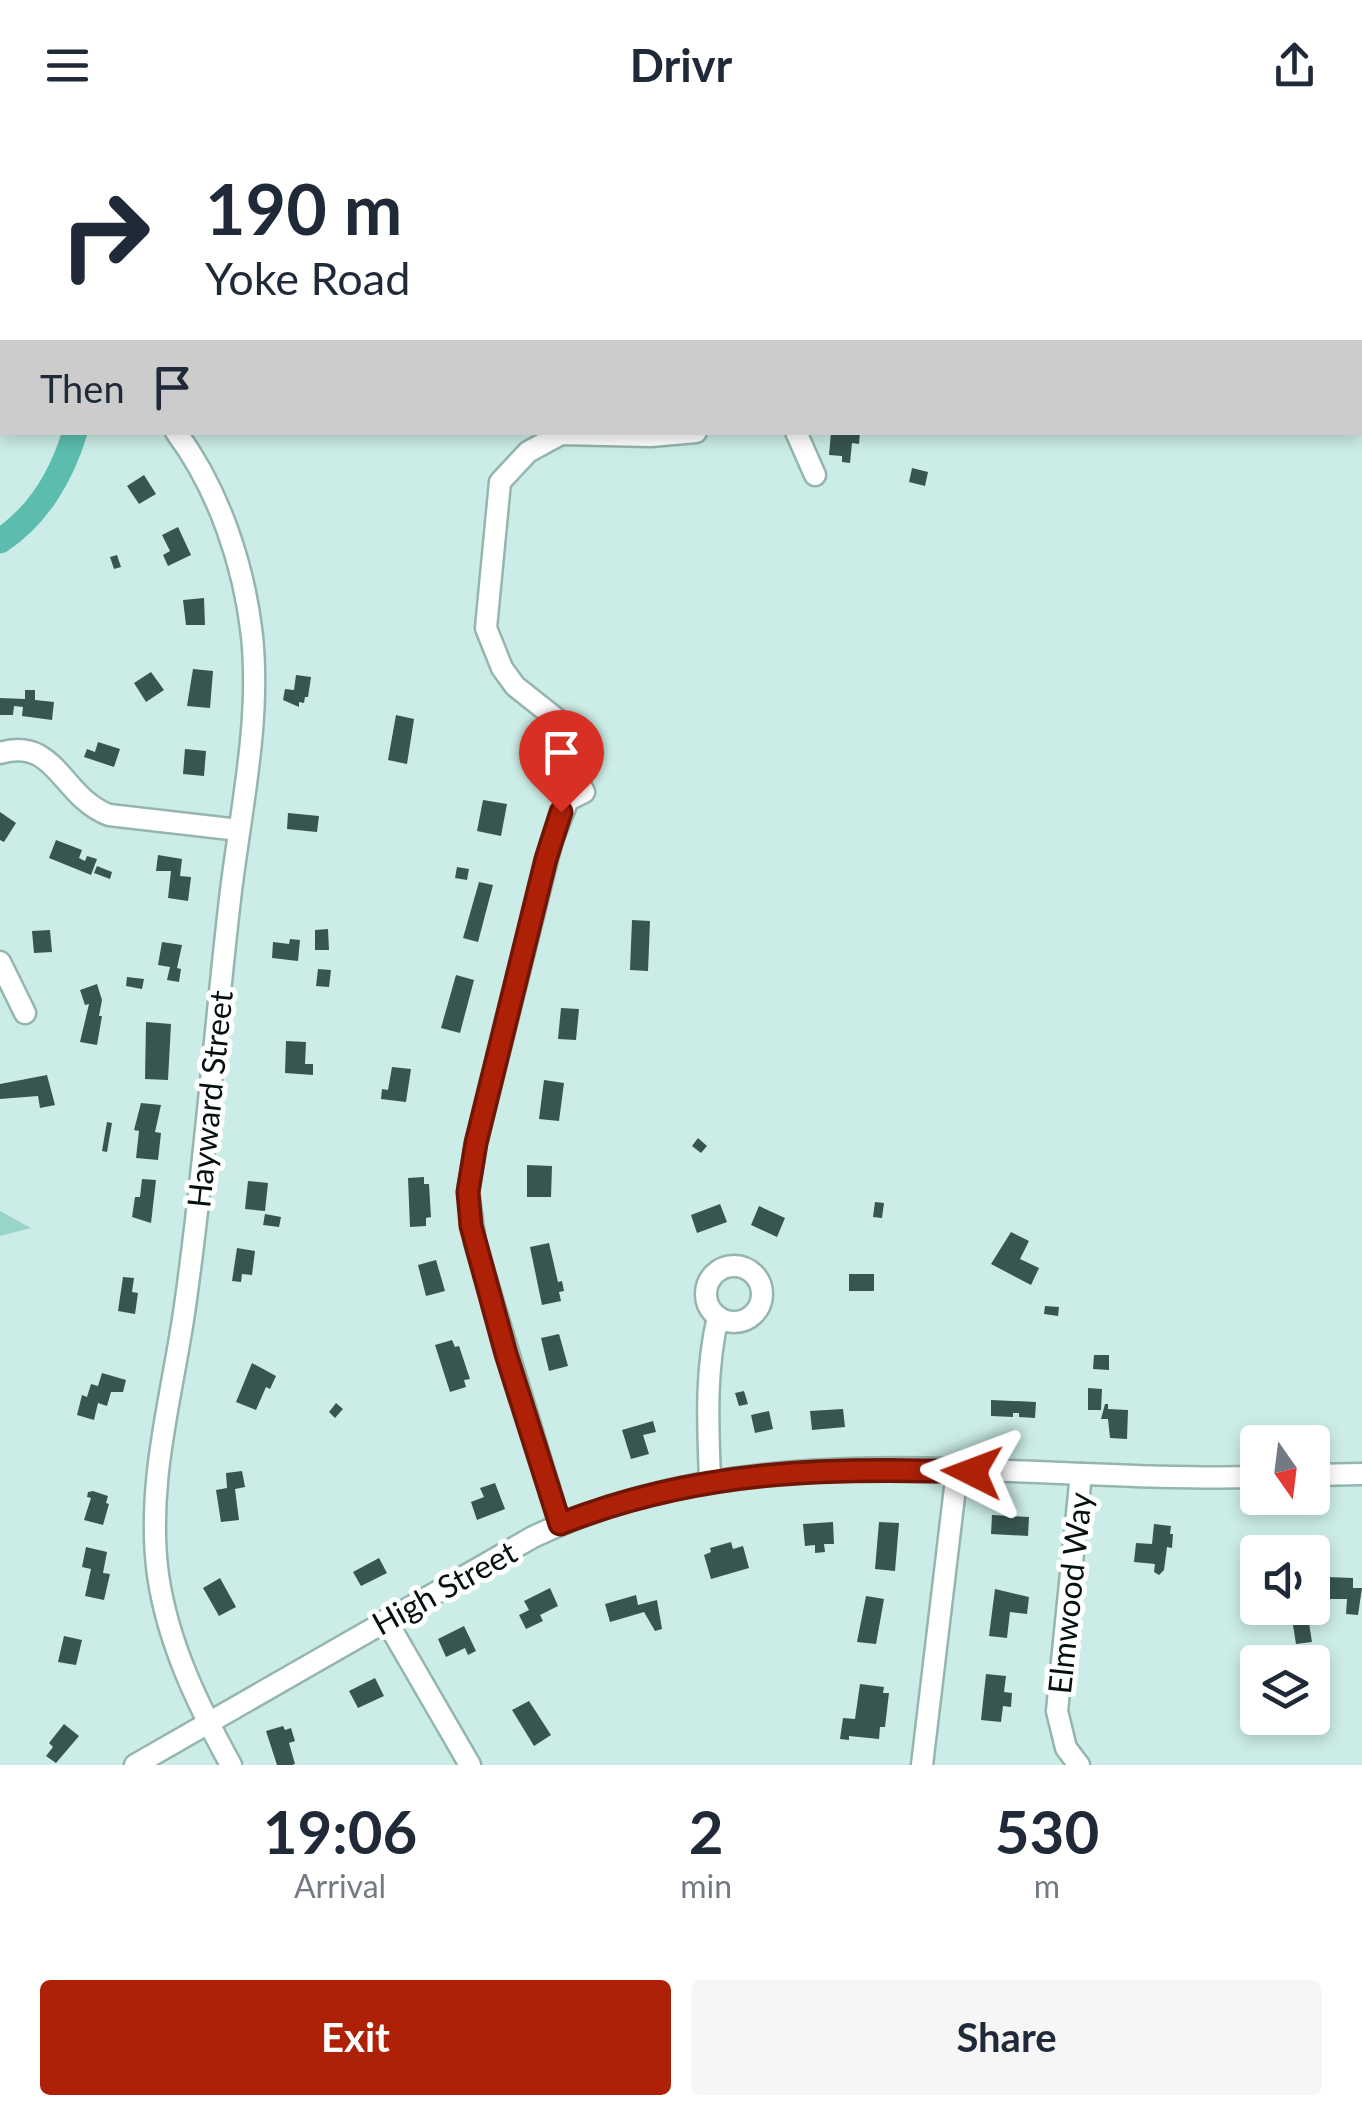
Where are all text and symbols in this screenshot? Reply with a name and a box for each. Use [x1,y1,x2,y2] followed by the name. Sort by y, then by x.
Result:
[40,38,95,93] icon: menu
[630,38,732,92] text: Drivr
[1267,38,1322,93] icon: share
[205,166,402,250] text: 190 m
[40,170,170,300] icon: right
[205,251,410,305] text: Yoke Road
[145,360,200,415] icon: arrive
[40,365,125,411] text: Then
[519,710,604,813] pin
[534,725,589,780] icon: arrive
[178,988,240,1210] street label: Hayward Street
[920,1420,1024,1524] position arrow
[1240,1425,1330,1515] north arrow
[1240,1425,1330,1735] map controls
[1039,1490,1099,1696] street label: Elmwood Way
[365,1531,523,1643] street label: High Street
[1240,1535,1330,1625] button: sound
[1240,1645,1330,1735] button: layers
[263,1795,417,1867] text: 19:06
[689,1795,724,1867] text: 2
[995,1795,1099,1867] text: 530
[294,1866,386,1905] text: Arrival
[680,1866,732,1905] text: min
[1034,1866,1060,1905] text: m
[40,1980,671,2095] button: Exit
[691,1980,1322,2095] button: Share

